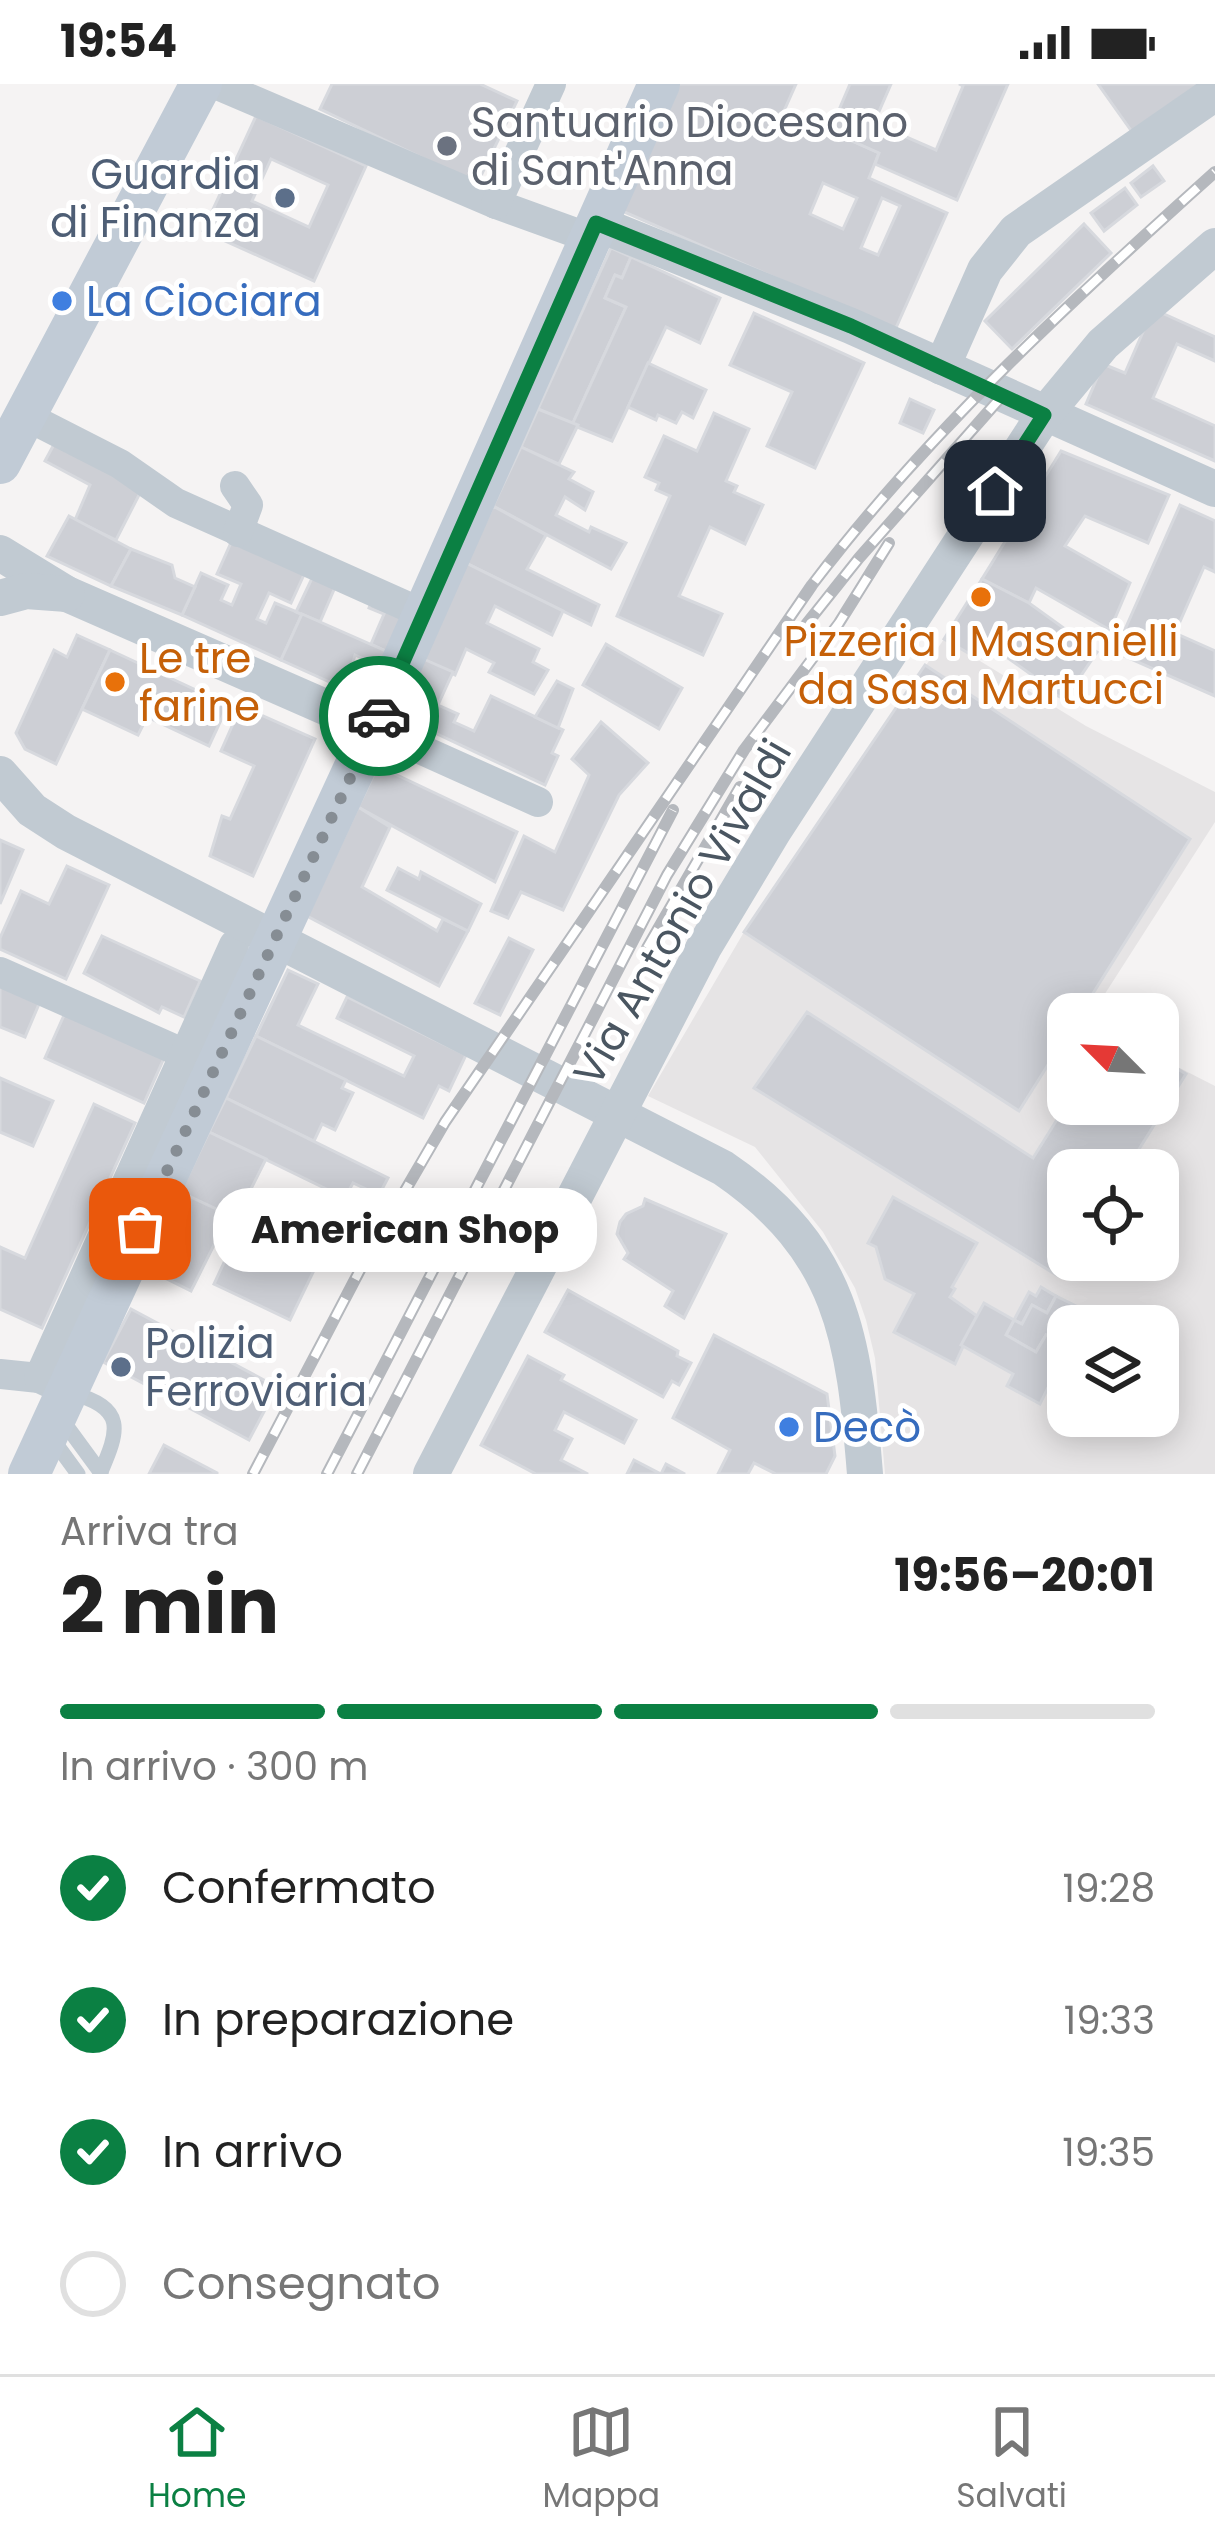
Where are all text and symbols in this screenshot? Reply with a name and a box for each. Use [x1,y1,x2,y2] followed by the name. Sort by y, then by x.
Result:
[60,10,177,73] text: 19:54
[471,93,908,200] place label: Santuario Diocesano di Sant'Anna
[434,133,460,159] marker: Santuario Diocesano di Sant'Anna
[50,145,261,252] place label: Guardia di Finanza
[272,185,298,211] marker: Guardia di Finanza
[86,272,322,331] place label: La Ciociara
[49,288,75,314] marker: La Ciociara
[944,440,1046,542] pin
[962,458,1028,524] icon: home
[968,584,994,610] marker: Pizzeria I Masanielli da Sasa Martucci
[783,612,1179,719] place label: Pizzeria I Masanielli da Sasa Martucci
[139,629,260,736] place label: Le tre farine
[319,656,439,776] courier
[102,669,128,695] marker: Le tre farine
[346,683,412,749] icon: car
[559,728,806,1096] street label: Via Antonio Vivaldi
[1047,993,1179,1125] north arrow
[1047,993,1179,1437] map controls
[1047,1149,1179,1281] button: locate
[89,1178,191,1280] pin
[212,1187,596,1271] callout: American Shop
[107,1196,173,1262] icon: bag
[251,1202,559,1257] text: American Shop
[1047,1305,1179,1437] button: layers
[145,1314,367,1421] place label: Polizia Ferroviaria
[108,1354,134,1380] marker: Polizia Ferroviaria
[813,1398,921,1457] place label: Decò
[776,1414,802,1440] marker: Decò
[60,1504,239,1559] text: Arriva tra
[894,1544,1155,1607] text: 19:56–20:01
[60,1551,279,1660] text: 2 min
[60,1739,369,1794] text: In arrivo · 300 m
[60,1855,126,1921] icon: check
[162,1856,436,1919] text: Confermato
[1063,1861,1155,1916] text: 19:28
[60,1987,126,2053] icon: check
[162,1988,514,2051] text: In preparazione
[1064,1993,1155,2048] text: 19:33
[60,2119,126,2185] icon: check
[162,2120,343,2183] text: In arrivo
[1062,2125,1155,2180] text: 19:35
[162,2252,441,2315] text: Consegnato
[148,2399,246,2521] tab: Home
[543,2399,660,2521] tab: Mappa
[956,2399,1067,2521] tab: Salvati

